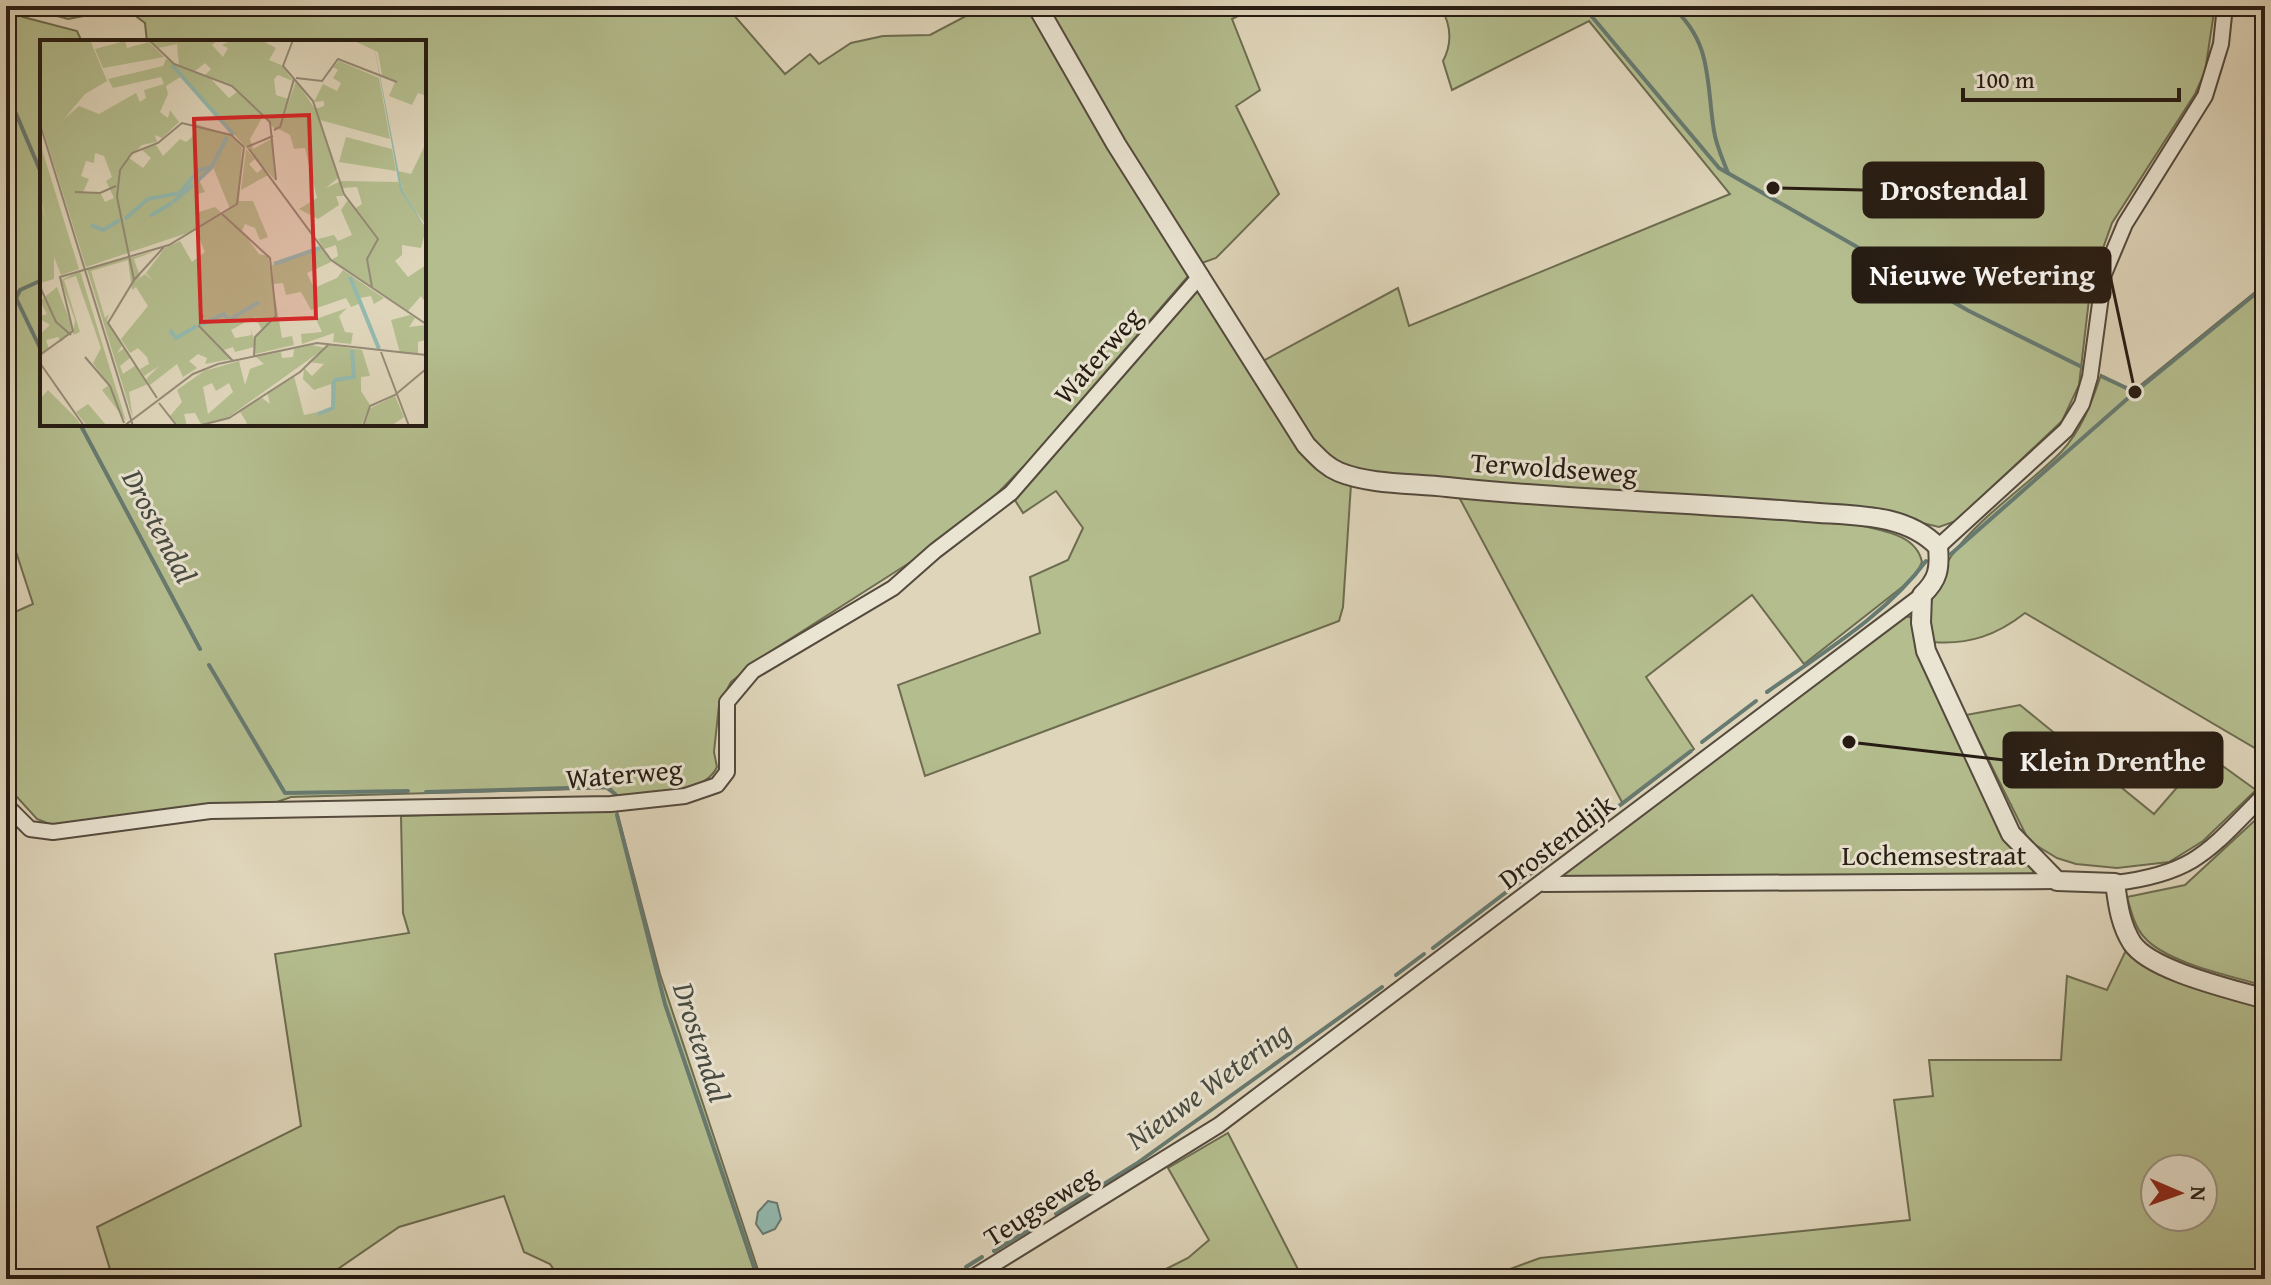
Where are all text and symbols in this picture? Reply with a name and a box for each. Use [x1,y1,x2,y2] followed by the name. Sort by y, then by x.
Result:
[40,40,426,426] inset map
[1963,52,2179,102] scale bar
[1975,62,2035,97] text: 100 m
[1864,163,2043,217] callout: Drostendal
[1880,167,2028,211] text: Drostendal
[1853,248,2110,302] callout: Nieuwe Wetering
[1869,252,2095,296] text: Nieuwe Wetering
[1043,297,1151,413] street label: Waterweg
[1470,441,1639,493] street label: Terwoldseweg
[111,460,208,591] water label: Drostendal
[2004,733,2222,787] callout: Klein Drenthe
[2020,738,2206,782] text: Klein Drenthe
[564,747,684,799] street label: Waterweg
[1489,783,1624,899] street label: Drostendijk
[1842,834,2026,875] street label: Lochemsestraat
[662,975,742,1108] water label: Drostendal
[1116,1010,1300,1161] water label: Nieuwe Wetering
[2139,1153,2219,1233] north arrow
[975,1154,1105,1256] street label: Teugseweg
[2183,1186,2215,1202] text: N

